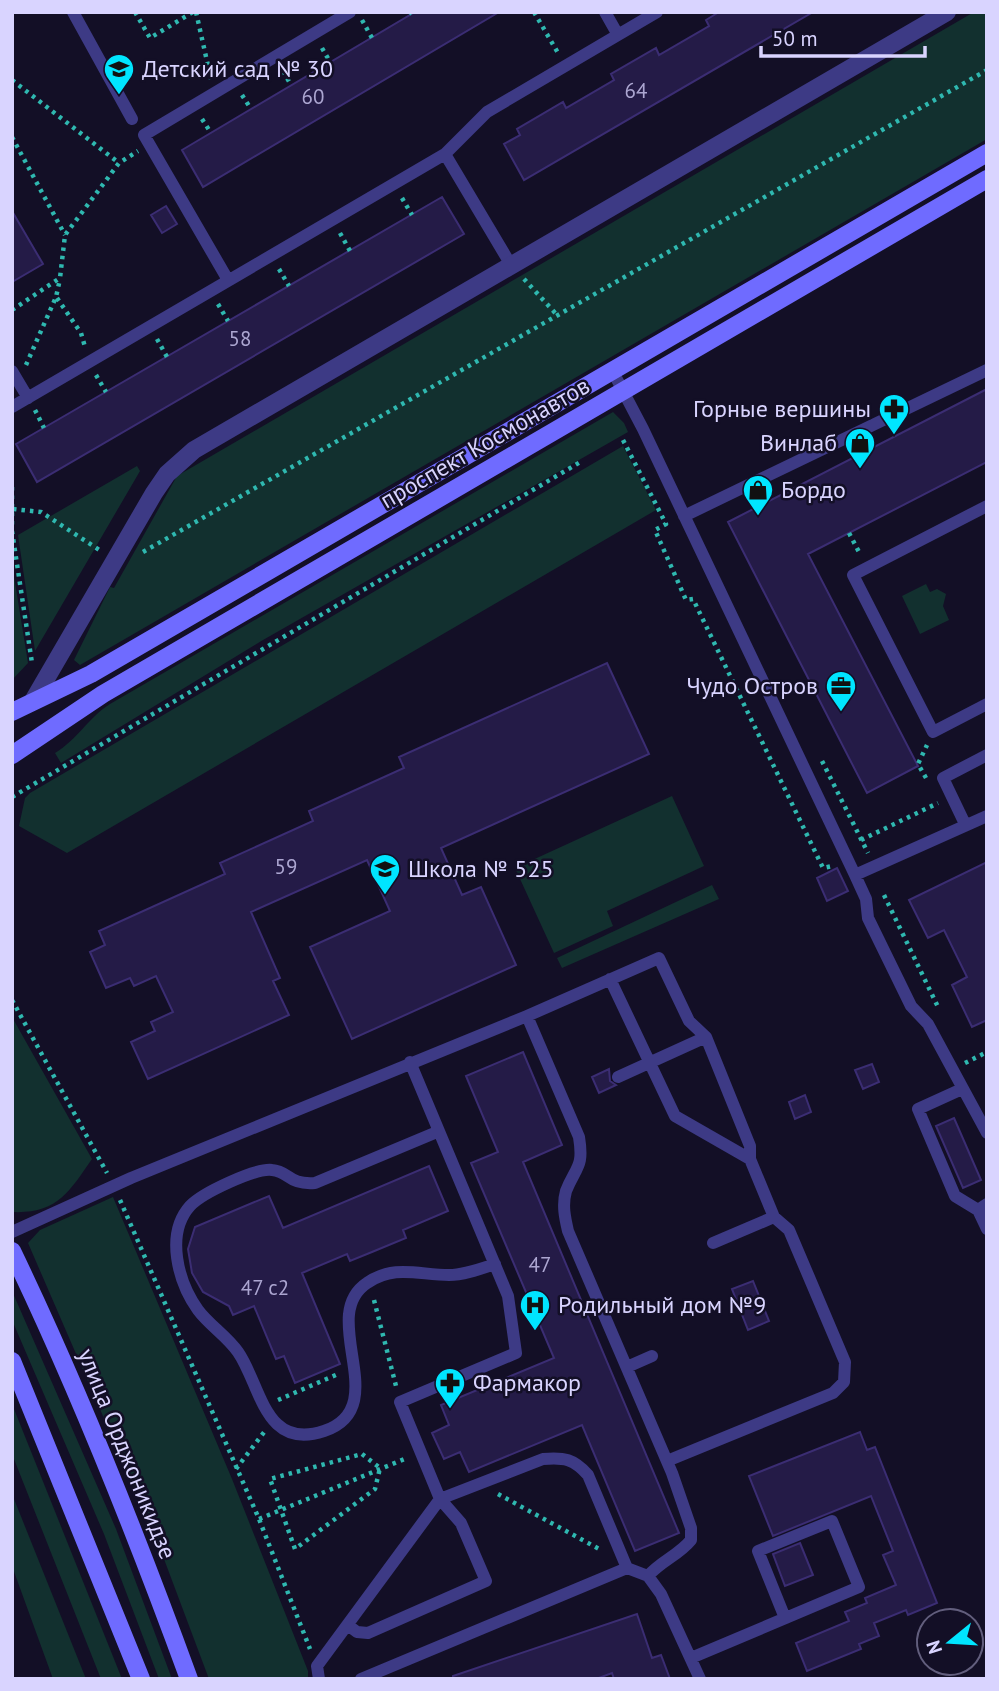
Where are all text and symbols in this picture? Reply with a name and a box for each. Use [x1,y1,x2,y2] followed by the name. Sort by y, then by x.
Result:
[761,14,926,58] scale bar
[772,25,818,52] text: 50 m
[102,52,136,96] school or university icon: Детский сад № 30
[142,53,333,84] place label: Детский сад № 30
[625,77,647,104] house number: 64
[302,83,324,110] house number: 60
[229,325,251,352] house number: 58
[374,370,595,515] street label: проспект Космонавтов
[877,392,911,436] pharmacy icon: Горные вершины
[693,393,871,424] place label: Горные вершины
[843,426,877,470] shop icon: Винлаб
[760,427,837,458] place label: Винлаб
[741,473,775,517] shop icon: Бордо
[781,474,846,505] place label: Бордо
[824,669,858,713] office icon: Чудо Остров
[686,670,818,701] place label: Чудо Остров
[368,852,402,896] school or university icon: Школа № 525
[275,853,297,880] house number: 59
[408,853,554,884] place label: Школа № 525
[529,1251,551,1278] house number: 47
[241,1274,289,1301] house number: 47 с2
[518,1288,552,1332] hospital icon: Родильный дом №9
[558,1289,766,1320] place label: Родильный дом №9
[71,1344,184,1564] street label: улица Орджоникидзе
[433,1366,467,1410] pharmacy icon: Фармакор
[473,1367,581,1398] place label: Фармакор
[915,1607,985,1677] north arrow
[920,1638,947,1657] text: N

